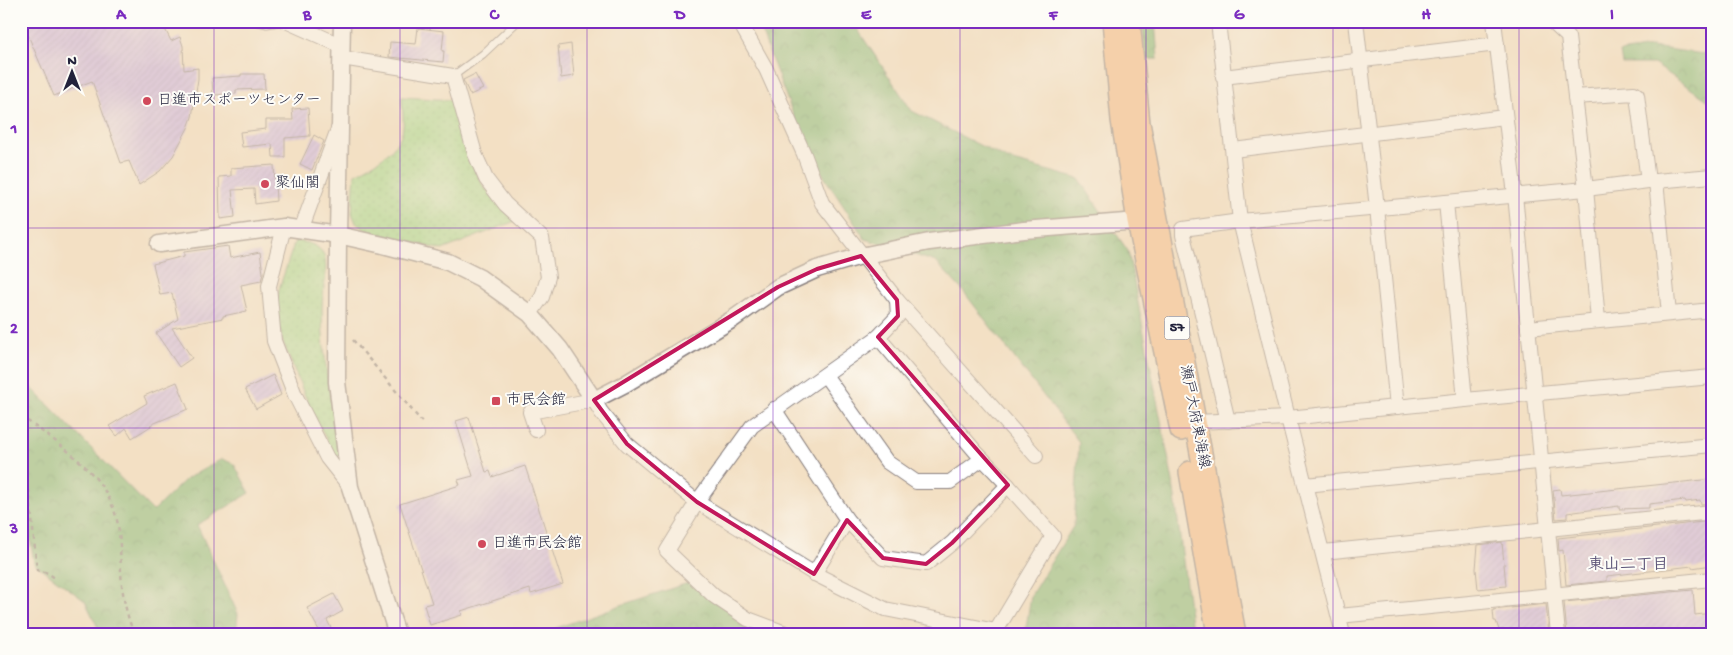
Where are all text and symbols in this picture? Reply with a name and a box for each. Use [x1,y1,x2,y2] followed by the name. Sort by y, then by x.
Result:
[115,7,127,26] text: A
[302,7,312,26] text: B
[489,7,500,26] text: C
[673,7,686,26] text: D
[861,7,872,26] text: E
[1048,7,1059,26] text: F
[1234,7,1245,26] text: G
[1421,7,1431,26] text: H
[1610,7,1614,26] text: I
[48,48,98,98] north arrow
[67,53,77,70] text: N
[157,91,321,110] place label: 日進市スポーツセンター
[141,95,153,107] marker: 日進市スポーツセンター
[10,121,17,140] text: 1
[275,175,320,193] place label: 聚仙閣
[259,178,271,190] marker: 聚仙閣
[1164,316,1190,339] road number: 57
[10,321,18,340] text: 2
[1175,364,1214,470] street label: 瀬戸大府東海線
[506,391,566,410] place label: 市民会館
[490,395,502,407] marker: 市民会館
[9,521,18,540] text: 3
[492,534,582,553] place label: 日進市民会館
[476,538,488,550] marker: 日進市民会館
[1588,555,1668,576] district label: 東山二丁目

